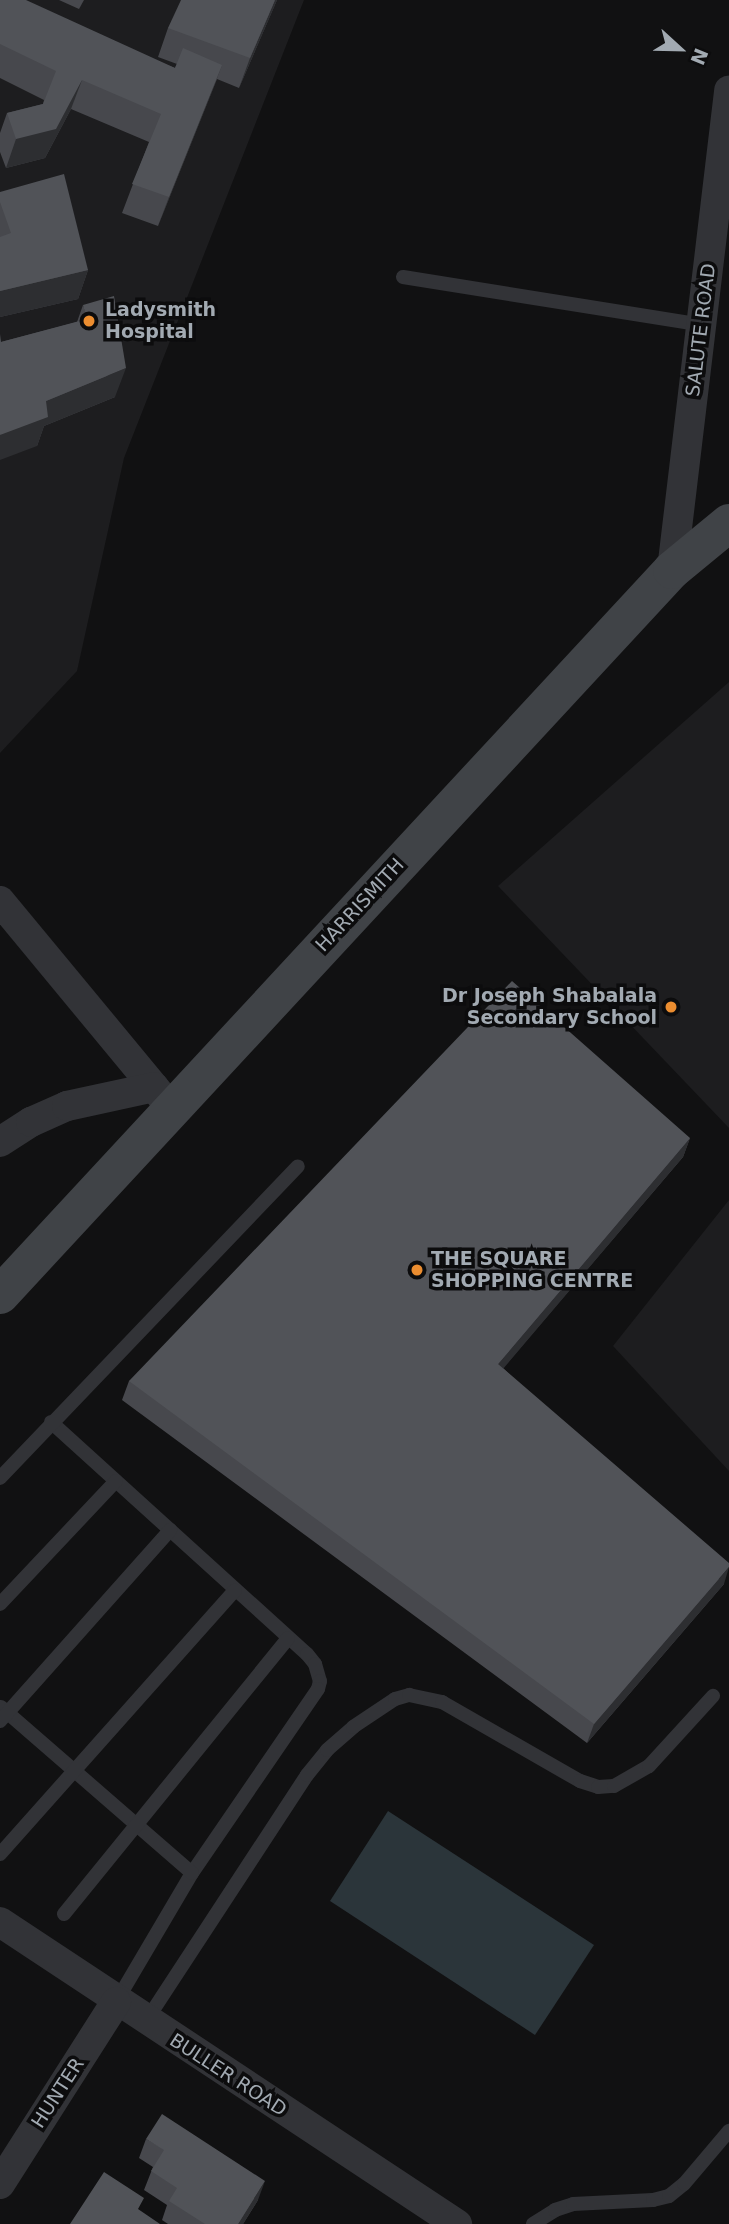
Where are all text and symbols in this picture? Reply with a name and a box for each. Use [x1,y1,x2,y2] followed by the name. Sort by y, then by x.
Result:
[645,14,715,84] north arrow
[686,45,713,68] text: N
[682,262,720,398] street label: SALUTE ROAD
[105,299,216,343] place label: Ladysmith Hospital
[79,311,99,331] marker: Ladysmith Hospital
[311,854,409,956] street label: HARRISMITH
[442,985,657,1029] place label: Dr Joseph Shabalala Secondary School
[663,999,679,1015] marker: Dr Joseph Shabalala Secondary School
[431,1248,633,1292] place label: THE SQUARE SHOPPING CENTRE
[409,1262,425,1278] marker: THE SQUARE SHOPPING CENTRE
[165,2029,291,2121] street label: BULLER ROAD
[27,2054,89,2132] street label: HUNTER

